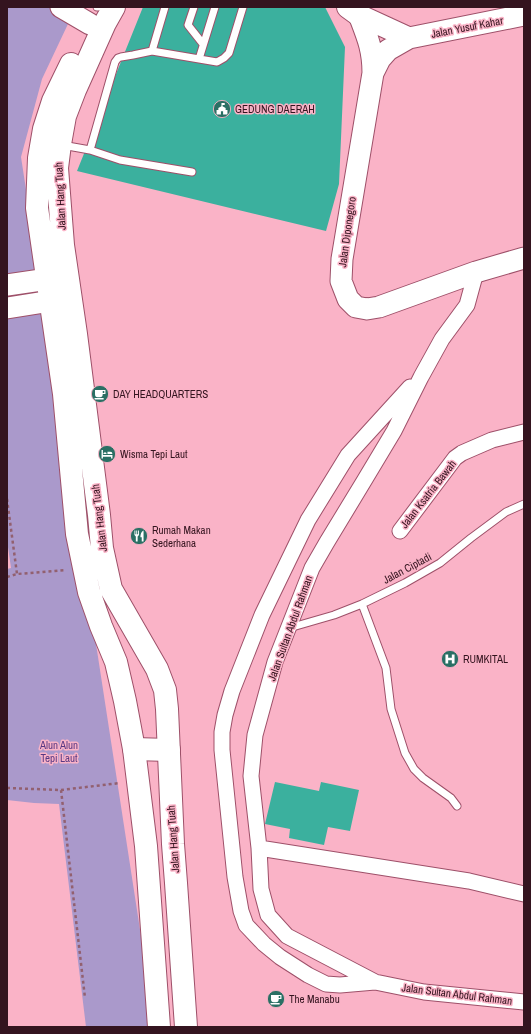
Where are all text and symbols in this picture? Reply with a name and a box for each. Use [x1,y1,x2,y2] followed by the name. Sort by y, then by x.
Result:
[430,13,504,41] street label: Jalan Yusuf Kahar
[212,99,232,119] public building icon: GEDUNG DAERAH
[235,102,315,116] place label: GEDUNG DAERAH
[51,162,69,230] street label: Jalan Hang Tuah
[335,196,359,268] street label: Jalan Diponegoro
[90,384,110,404] cafe icon: DAY HEADQUARTERS
[113,387,208,401] place label: DAY HEADQUARTERS
[97,444,117,464] hotel icon: Wisma Tepi Laut
[120,447,188,461] place label: Wisma Tepi Laut
[397,457,459,531] street label: Jalan Ksatria Bawah
[88,484,110,552] street label: Jalan Hang Tuah
[152,523,211,550] place label: Rumah Makan Sederhana
[129,526,149,546] restaurant icon: Rumah Makan Sederhana
[380,549,434,587] street label: Jalan Ciptadi
[264,573,316,683] street label: Jalan Sultan Abdul Rahman
[440,649,460,669] hospital icon: RUMKITAL
[463,652,508,666] place label: RUMKITAL
[39,738,78,765] park label: Alun Alun Tepi Laut
[164,805,182,873] street label: Jalan Hang Tuah
[401,980,513,1008] street label: Jalan Sultan Abdul Rahman
[266,989,286,1009] cafe icon: The Manabu
[289,992,340,1006] place label: The Manabu

